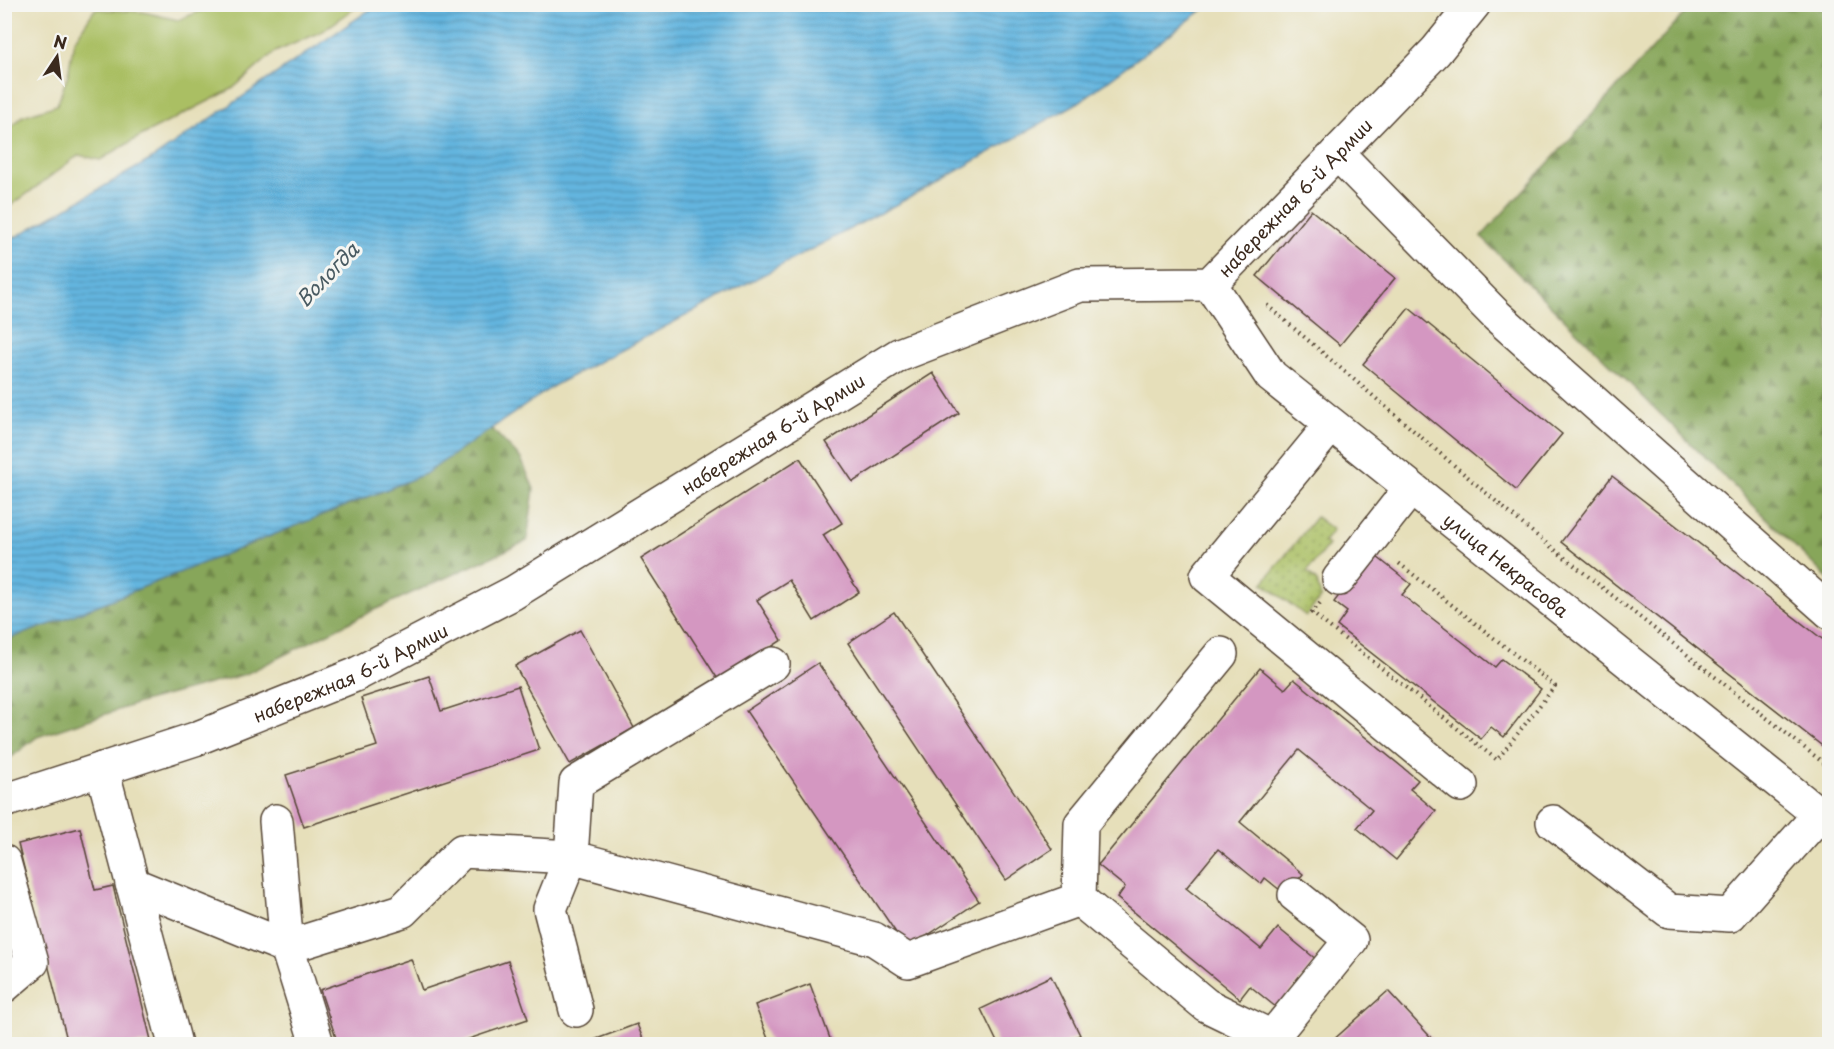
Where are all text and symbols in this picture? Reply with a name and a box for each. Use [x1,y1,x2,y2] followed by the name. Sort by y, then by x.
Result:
[27,27,87,87] north arrow
[52,28,69,55] text: N
[1211,112,1378,282] street label: набережная 6-й Армии
[289,235,366,313] water label: Вологда
[675,366,870,500] street label: набережная 6-й Армии
[1438,506,1576,623] street label: улица Некрасова
[249,616,452,728] street label: набережная 6-й Армии

